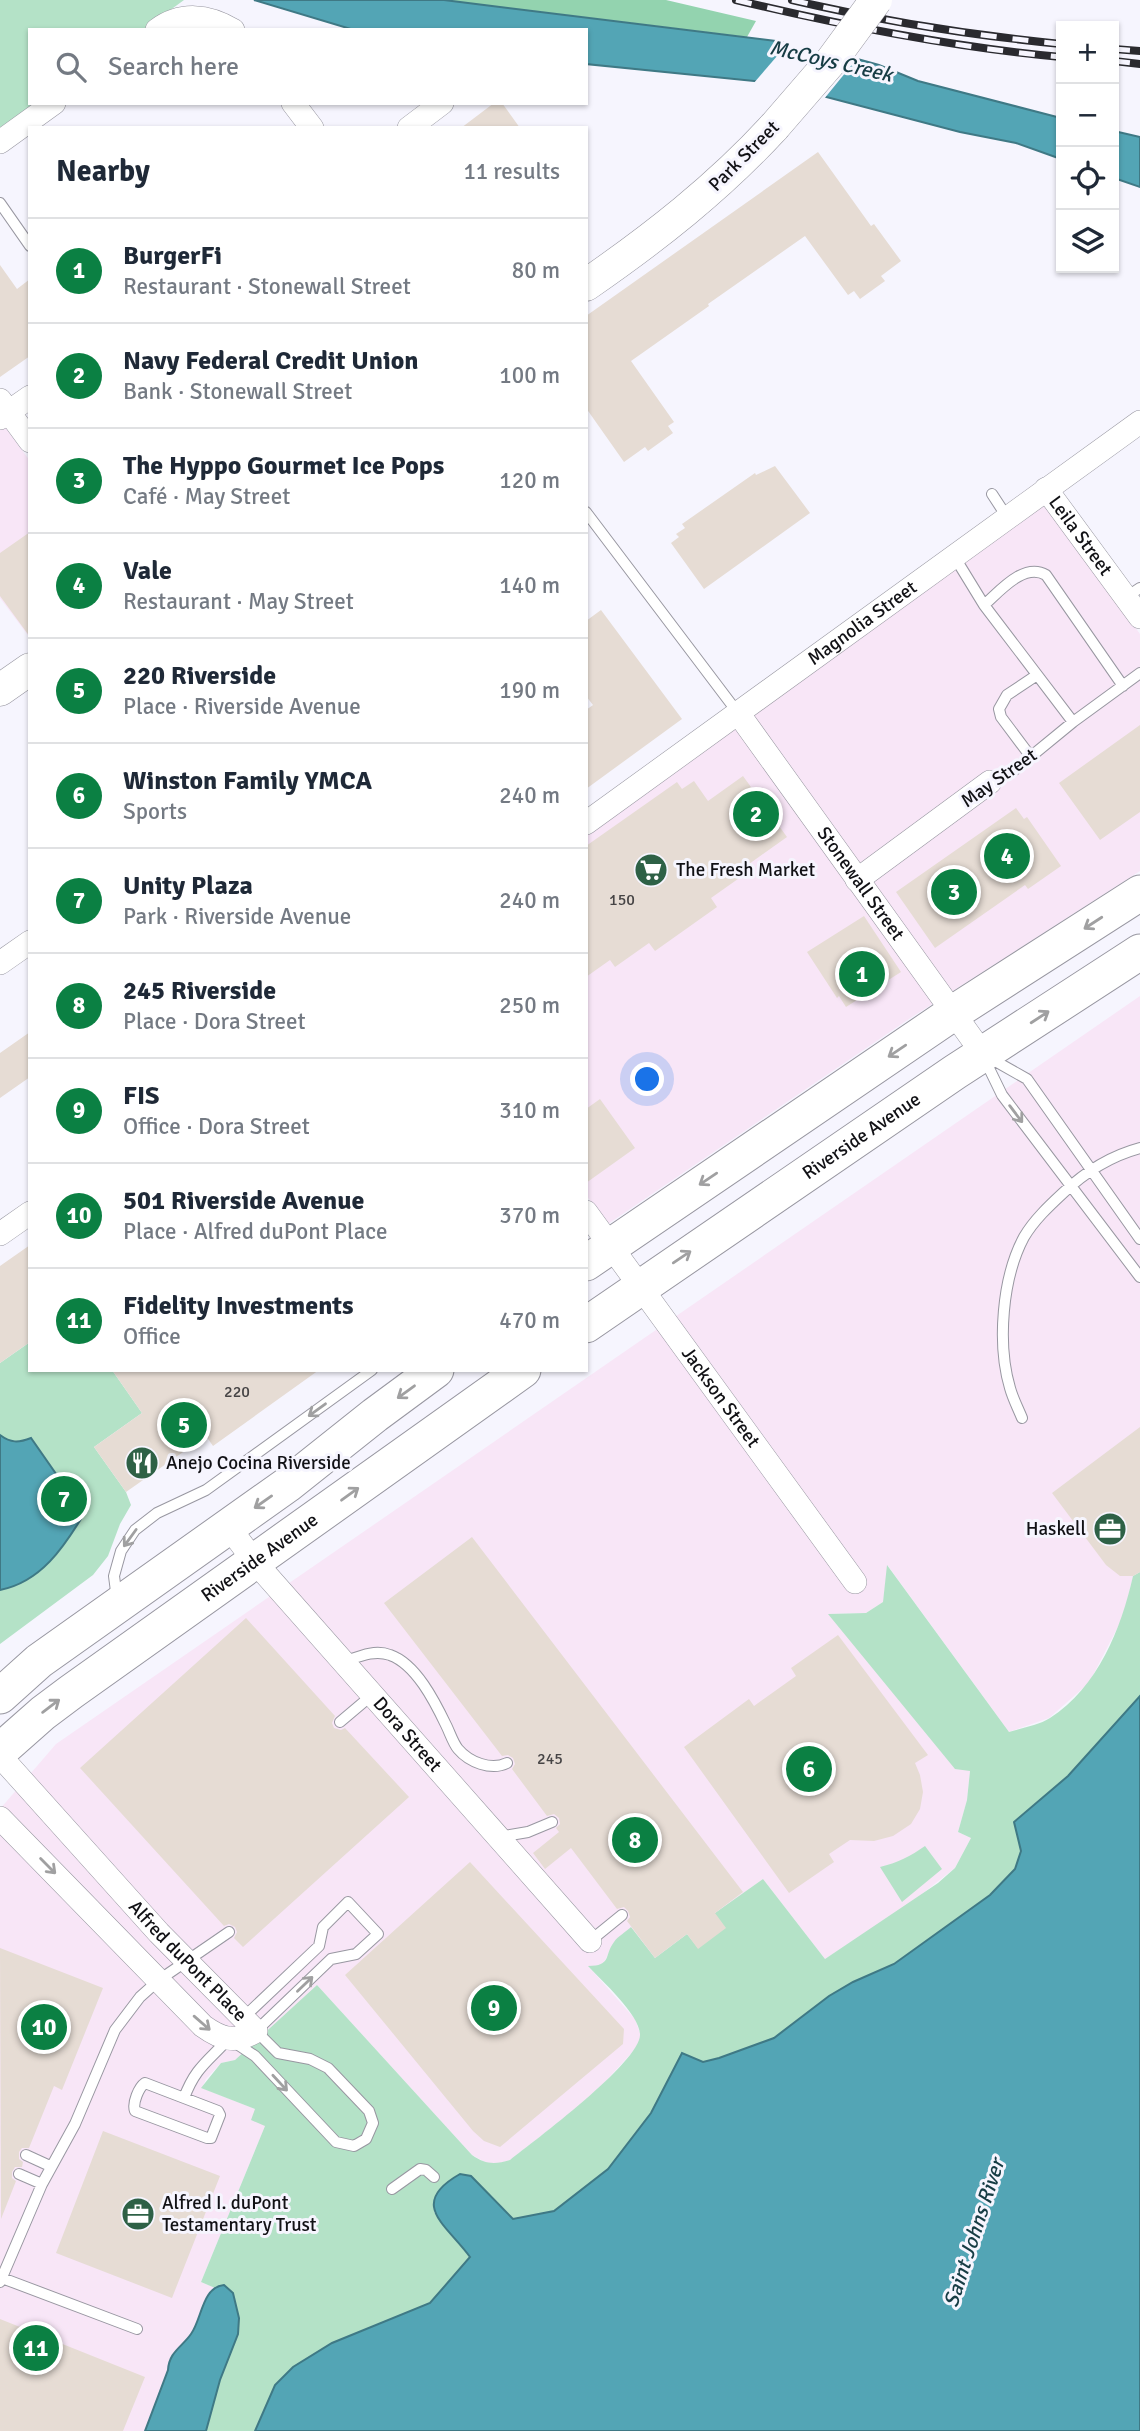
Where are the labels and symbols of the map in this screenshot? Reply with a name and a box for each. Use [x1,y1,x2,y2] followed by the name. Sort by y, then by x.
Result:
[767,34,897,88] water label: McCoys Creek
[704,115,785,196] street label: Park Street
[1043,491,1118,581] street label: Leila Street
[803,575,922,671] street label: Magnolia Street
[956,743,1042,813] street label: May Street
[733,788,779,840] pin: 2
[812,822,910,945] street label: Stonewall Street
[984,830,1030,882] pin: 4
[632,851,670,889] supermarket icon: The Fresh Market
[676,858,815,882] place label: The Fresh Market
[931,866,977,918] pin: 3
[609,890,635,910] house number: 150
[1084,916,1103,931] one-way arrow
[839,948,885,1000] pin: 1
[1030,1010,1049,1024] one-way arrow
[887,1045,907,1059] one-way arrow
[630,1062,664,1096] your location
[798,1087,925,1185] street label: Riverside Avenue
[1008,1104,1023,1122] one-way arrow
[699,1172,718,1186] one-way arrow
[672,1250,691,1265] one-way arrow
[676,1342,765,1452] street label: Jackson Street
[224,1382,250,1402] house number: 220
[397,1385,416,1400] one-way arrow
[161,1399,207,1451] pin: 5
[308,1403,327,1417] one-way arrow
[123,1444,161,1482] restaurant icon: Anejo Cocina Riverside
[166,1451,351,1475] place label: Anejo Cocina Riverside
[41,1473,87,1525] pin: 7
[340,1487,359,1501] one-way arrow
[254,1495,273,1509] one-way arrow
[196,1508,323,1607] street label: Riverside Avenue
[1091,1510,1129,1548] office icon: Haskell
[1026,1517,1086,1541] place label: Haskell
[123,1528,138,1546] one-way arrow
[368,1692,447,1777] street label: Dora Street
[42,1699,60,1714] one-way arrow
[786,1743,832,1795] pin: 6
[537,1749,563,1769] house number: 245
[612,1814,658,1866] pin: 8
[39,1858,56,1875] one-way arrow
[123,1895,252,2027] street label: Alfred duPont Place
[296,1976,313,1993] one-way arrow
[471,1982,517,2034] pin: 9
[21,2001,67,2053] pin: 10
[193,2015,211,2031] one-way arrow
[271,2074,288,2091] one-way arrow
[938,2153,1011,2310] water label: Saint Johns River
[162,2191,317,2237] place label: Alfred I. duPont Testamentary Trust
[119,2195,157,2233] office icon: Alfred I. duPont Testamentary Trust
[13,2322,59,2374] pin: 11

